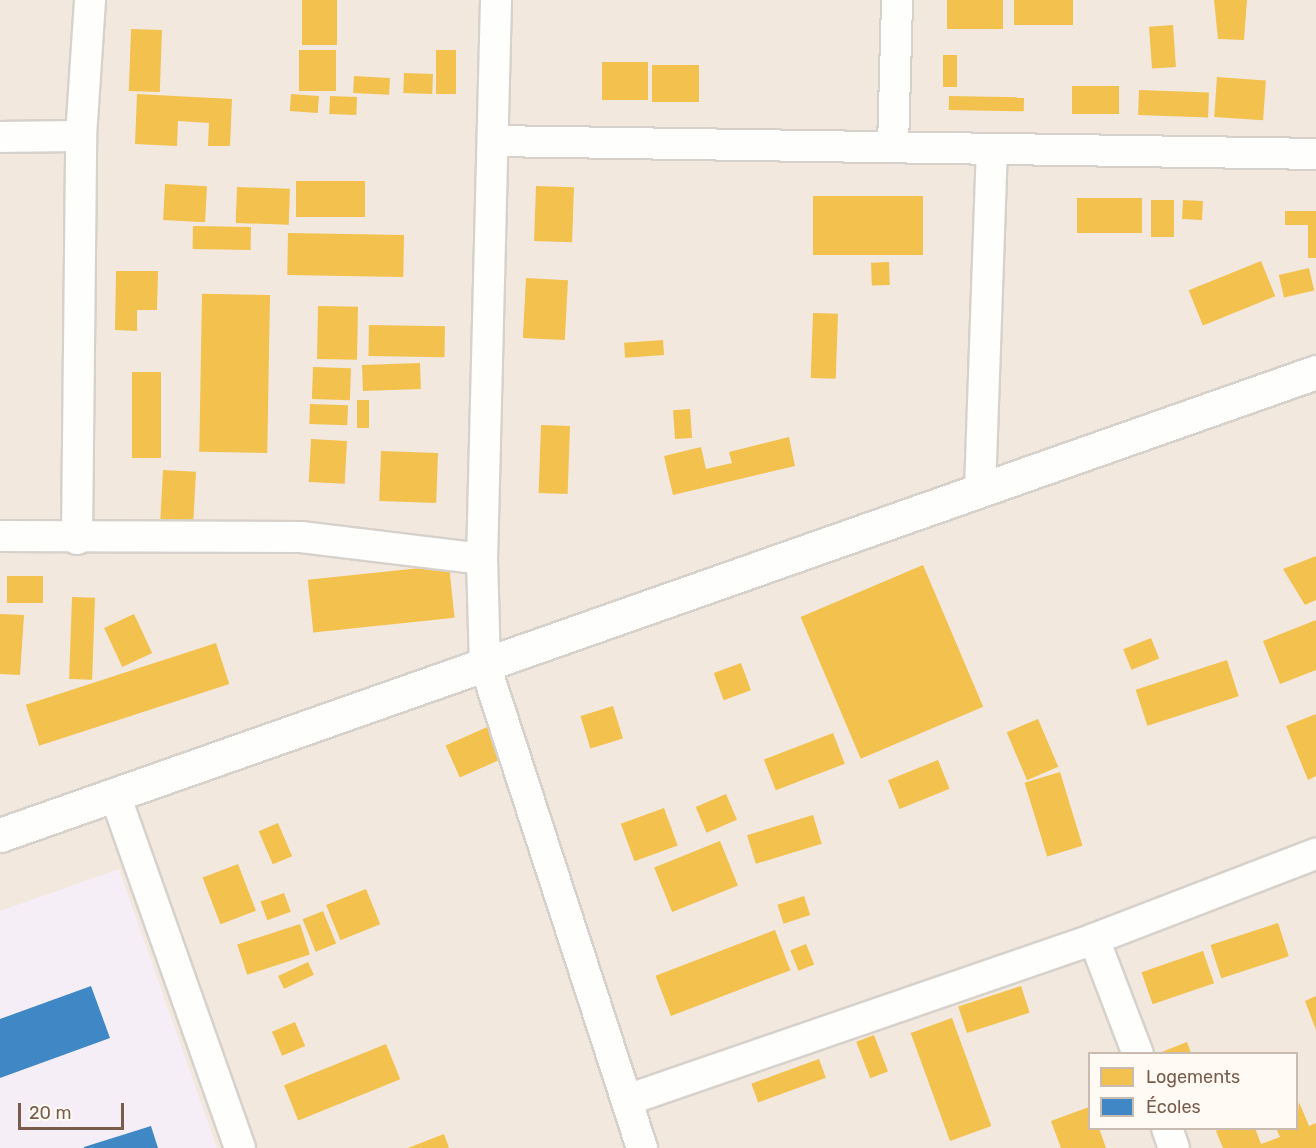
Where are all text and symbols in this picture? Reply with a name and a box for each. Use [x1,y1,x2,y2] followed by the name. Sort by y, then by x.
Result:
[1088,1052,1298,1130] legend
[1146,1066,1240,1088] text: Logements
[21,1091,128,1129] scale bar
[1146,1096,1201,1118] text: Écoles
[29,1102,71,1124] text: 20 m

